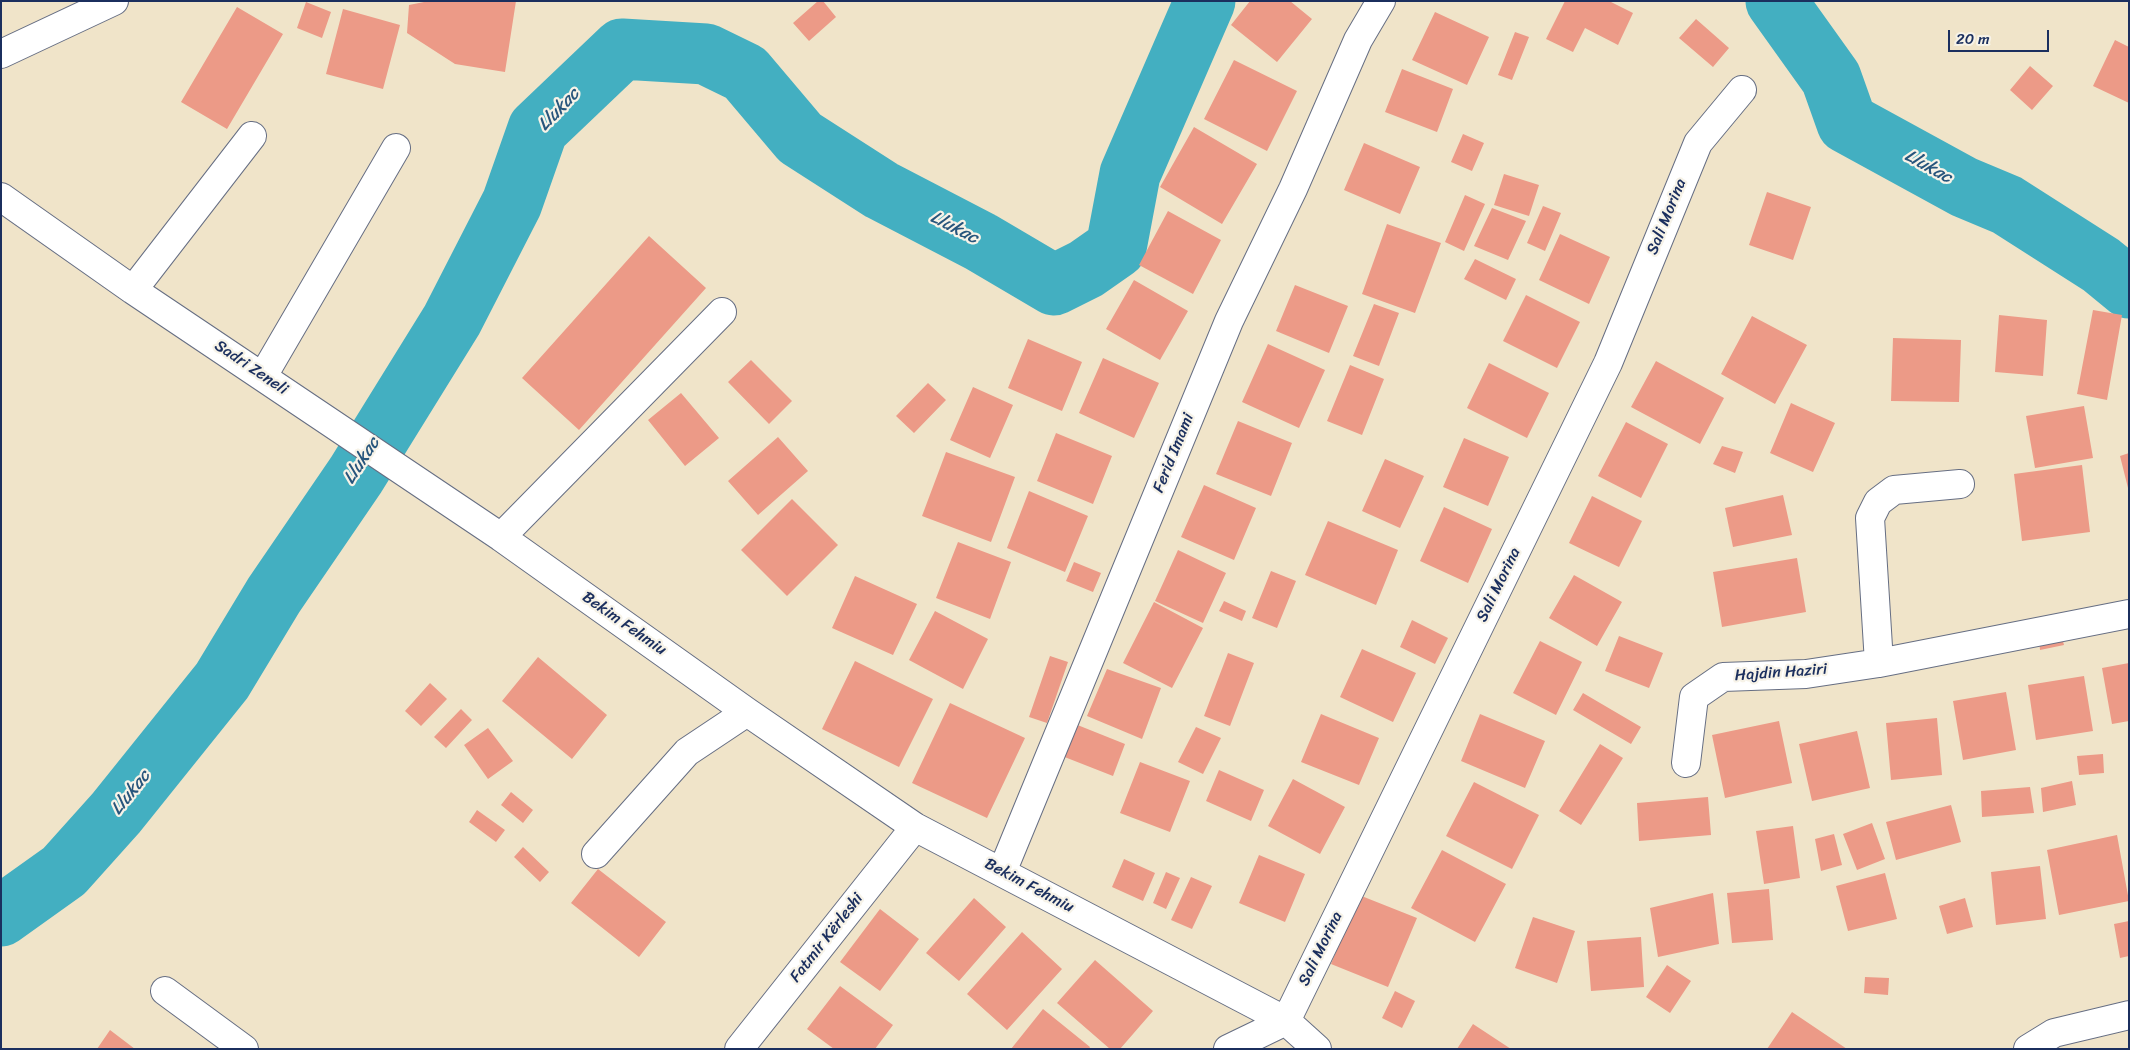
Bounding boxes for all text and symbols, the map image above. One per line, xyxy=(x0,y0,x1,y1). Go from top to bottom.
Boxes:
scale bar xyxy=(1950,20,2051,52)
text: 20 m xyxy=(1956,26,1990,52)
water label: Llukac xyxy=(534,84,584,136)
water label: Llukac xyxy=(1901,145,1955,189)
street label: Sali Morina xyxy=(1643,176,1691,258)
water label: Llukac xyxy=(927,207,981,249)
street label: Sadri Zeneli xyxy=(211,336,291,400)
street label: Ferid Imami xyxy=(1149,411,1199,495)
water label: Llukac xyxy=(339,434,385,488)
street label: Sali Morina xyxy=(1473,545,1525,625)
street label: Bekim Fehmiu xyxy=(578,588,670,660)
street label: Hajdin Haziri xyxy=(1734,660,1828,686)
water label: Llukac xyxy=(107,767,155,819)
street label: Bekim Fehmiu xyxy=(981,854,1077,918)
street label: Fatmir Kërleshi xyxy=(786,890,868,986)
street label: Sali Morina xyxy=(1295,909,1347,989)

